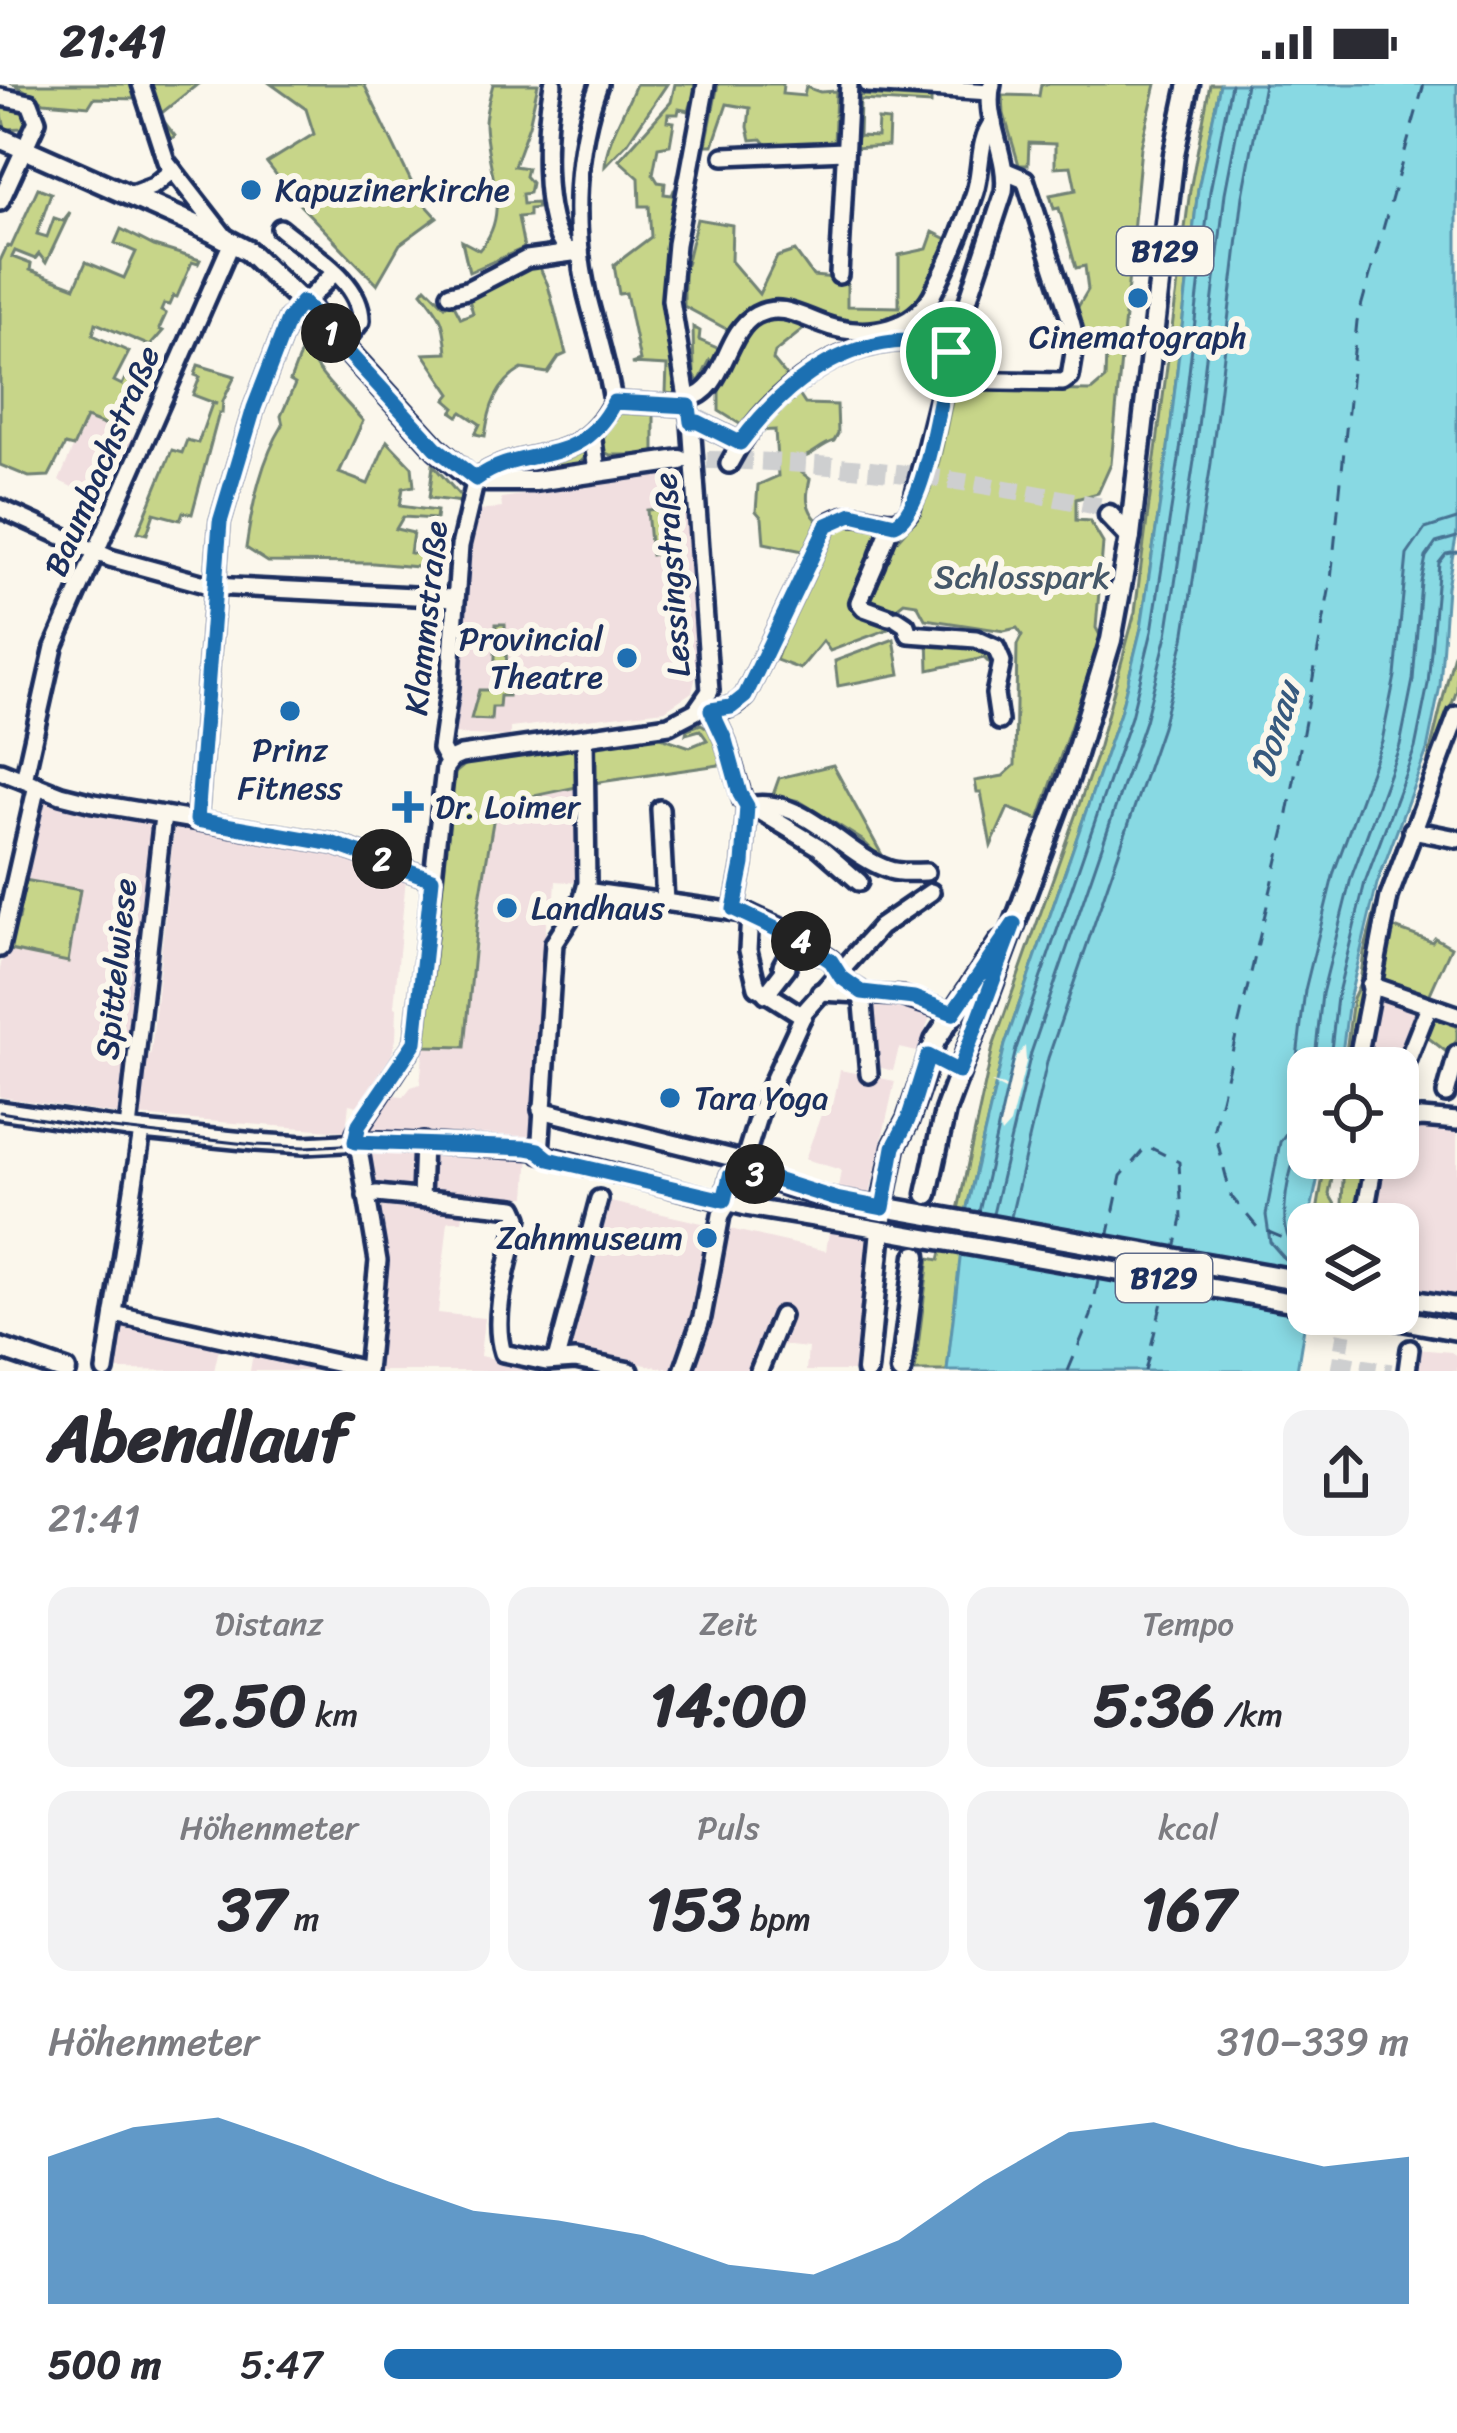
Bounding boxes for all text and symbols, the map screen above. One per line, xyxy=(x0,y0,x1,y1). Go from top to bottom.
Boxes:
text: 21:41 xyxy=(60,2,166,82)
place label: Kapuzinerkirche xyxy=(275,161,510,219)
marker: Kapuzinerkirche xyxy=(238,177,264,203)
road number: B129 xyxy=(1117,227,1213,275)
marker: Cinematograph xyxy=(1125,285,1151,311)
pin xyxy=(900,301,1002,403)
pin: 1 xyxy=(301,303,361,363)
text: 1 xyxy=(324,304,338,362)
place label: Cinematograph xyxy=(1029,308,1247,366)
icon: arrive xyxy=(918,319,984,385)
street label: Baumbachstraße xyxy=(27,336,177,586)
street label: Lessingstraße xyxy=(636,471,708,679)
street label: Klammstraße xyxy=(387,518,465,718)
park label: Schlosspark xyxy=(934,548,1111,606)
place label: Provincial Theatre xyxy=(459,610,604,706)
marker: Provincial Theatre xyxy=(614,645,640,671)
water label: Donau xyxy=(1230,670,1321,786)
marker: Prinz Fitness xyxy=(277,698,303,724)
place label: Prinz Fitness xyxy=(238,721,343,817)
place label: Dr. Loimer xyxy=(435,778,582,836)
marker: Dr. Loimer xyxy=(392,791,424,823)
pin: 2 xyxy=(352,829,412,889)
text: 2 xyxy=(372,830,392,888)
street label: Spittelwiese xyxy=(78,875,154,1062)
place label: Landhaus xyxy=(531,879,666,937)
marker: Landhaus xyxy=(494,895,520,921)
pin: 4 xyxy=(771,911,831,971)
text: 4 xyxy=(791,912,811,970)
map controls xyxy=(1287,1047,1419,1335)
button: locate xyxy=(1287,1047,1419,1179)
place label: Tara Yoga xyxy=(694,1069,829,1127)
marker: Tara Yoga xyxy=(657,1085,683,1111)
pin: 3 xyxy=(725,1144,785,1204)
text: 3 xyxy=(746,1145,764,1203)
button: layers xyxy=(1287,1203,1419,1335)
place label: Zahnmuseum xyxy=(496,1209,683,1267)
marker: Zahnmuseum xyxy=(694,1225,720,1251)
road number: B129 xyxy=(1116,1254,1212,1302)
text: Abendlauf xyxy=(48,1380,348,1497)
button: share xyxy=(1283,1410,1409,1536)
text: 21:41 xyxy=(48,1484,140,1553)
text: Distanz xyxy=(215,1595,323,1653)
text: Zeit xyxy=(699,1595,758,1653)
text: Tempo xyxy=(1142,1595,1234,1653)
text: 2.50 xyxy=(179,1653,307,1759)
text: 14:00 xyxy=(650,1653,807,1759)
text: 5:36 xyxy=(1093,1653,1215,1759)
text: km xyxy=(307,1686,358,1744)
text: /km xyxy=(1215,1686,1283,1744)
text: Höhenmeter xyxy=(180,1799,358,1857)
text: Puls xyxy=(697,1799,760,1857)
text: kcal xyxy=(1158,1799,1218,1857)
text: 37 xyxy=(218,1857,285,1963)
text: 153 xyxy=(646,1857,741,1963)
text: 167 xyxy=(1141,1857,1235,1963)
text: m xyxy=(285,1890,319,1948)
text: bpm xyxy=(741,1890,811,1948)
text: Höhenmeter xyxy=(48,2007,259,2076)
text: 310–339 m xyxy=(1217,2007,1409,2076)
text: 500 m xyxy=(48,2330,161,2399)
text: 5:47 xyxy=(240,2330,322,2399)

